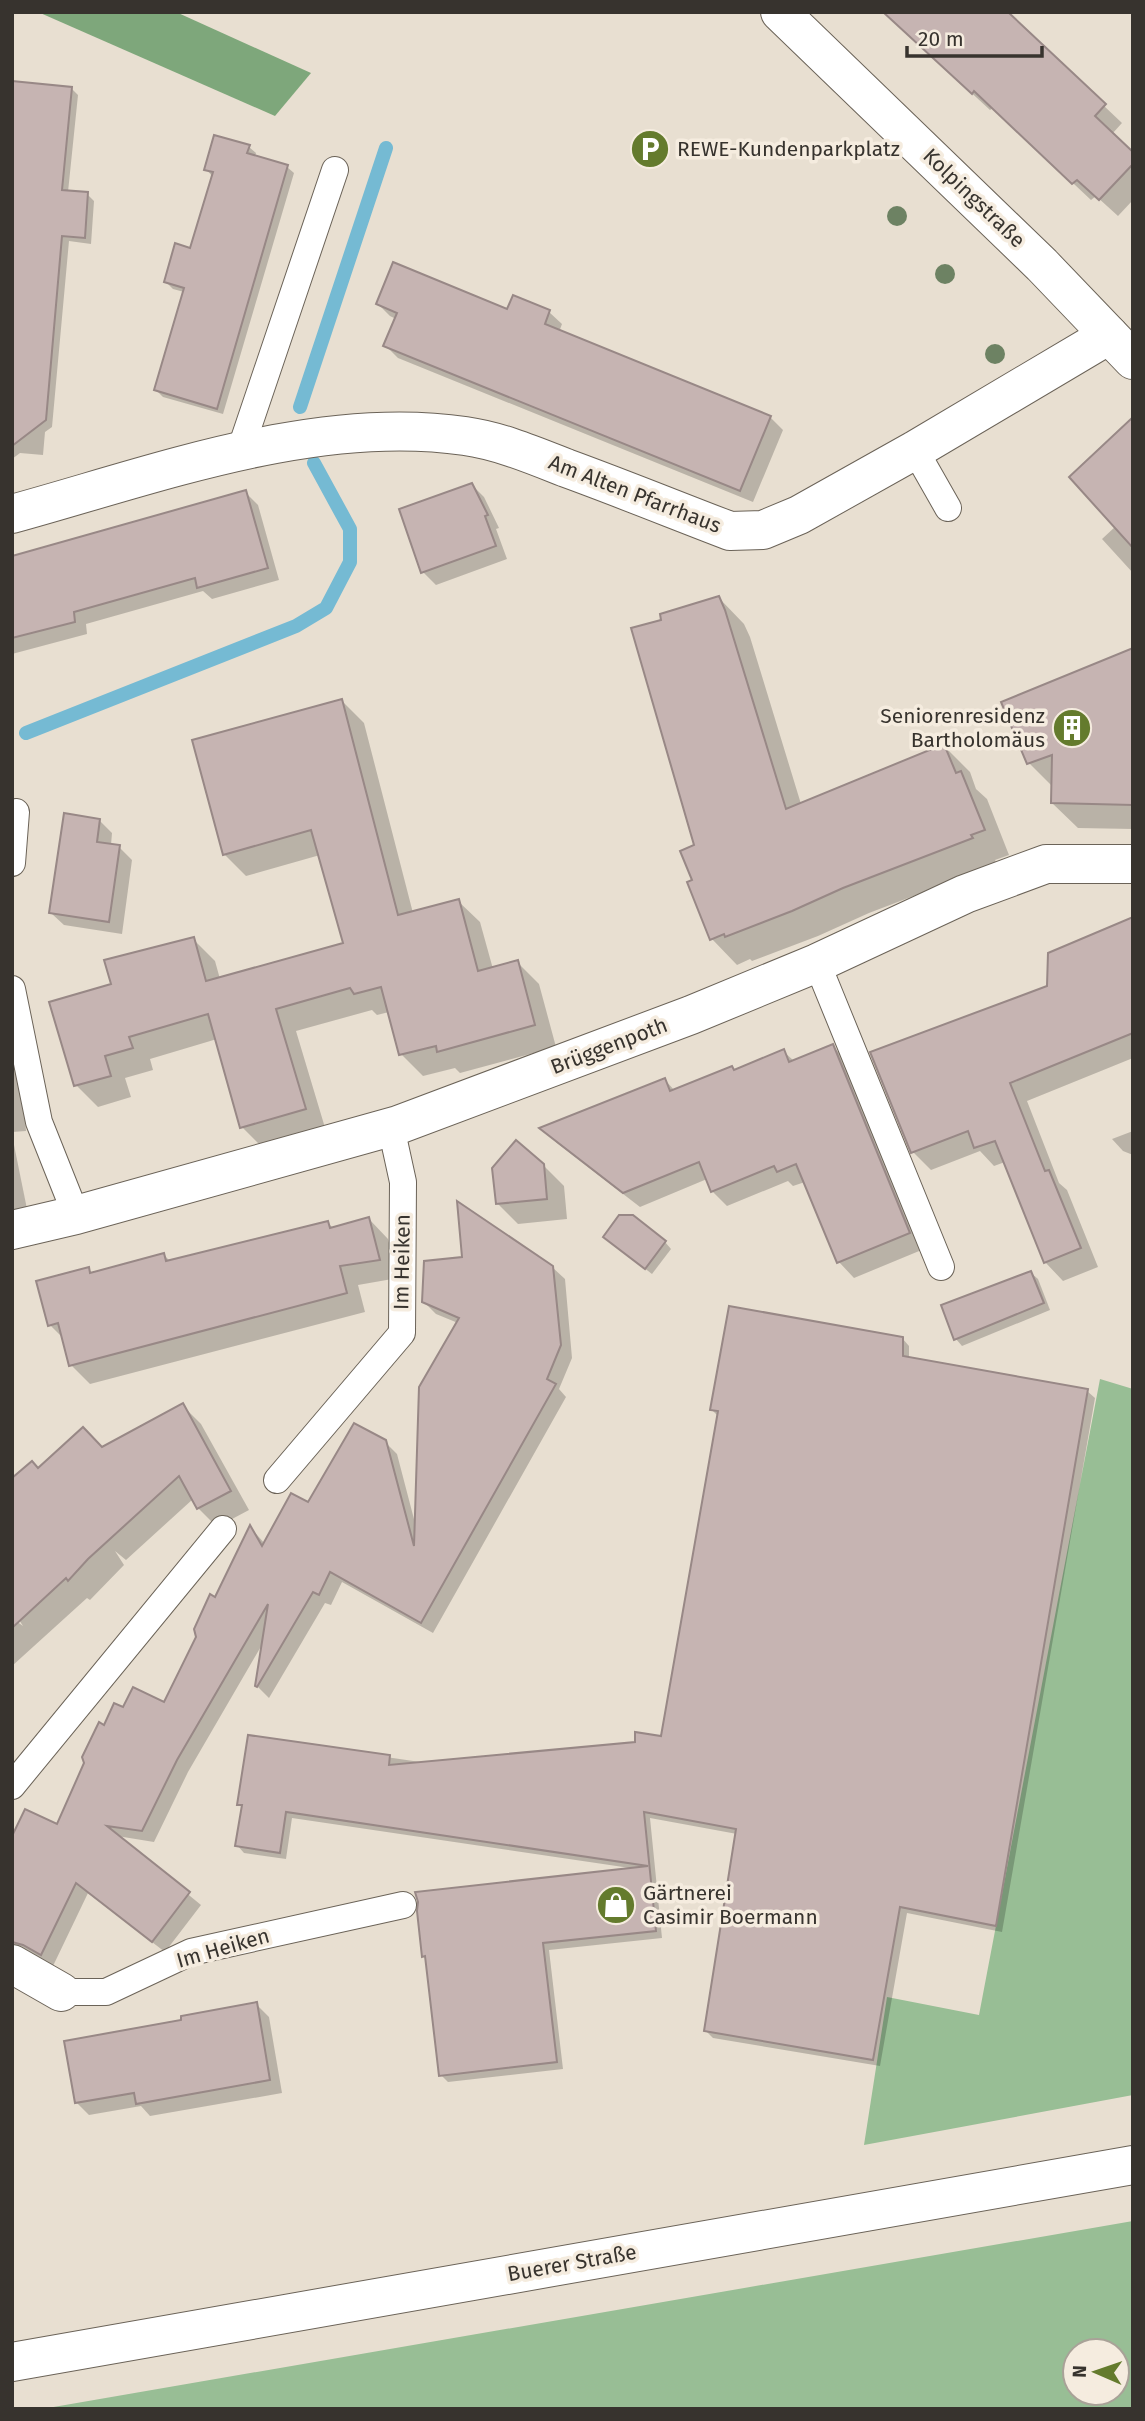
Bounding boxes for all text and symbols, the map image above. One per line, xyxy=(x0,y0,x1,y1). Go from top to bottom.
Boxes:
scale bar xyxy=(907,14,1042,58)
text: 20 m xyxy=(918,26,964,52)
parking icon: REWE-Kundenparkplatz xyxy=(629,128,671,170)
place label: REWE-Kundenparkplatz xyxy=(677,136,900,162)
street label: Kolpingstraße xyxy=(917,143,1031,253)
street label: Am Alten Pfarrhaus xyxy=(545,449,725,539)
place label: Seniorenresidenz Bartholomäus xyxy=(880,703,1045,753)
building icon: Seniorenresidenz Bartholomäus xyxy=(1051,707,1093,749)
street label: Brüggenpoth xyxy=(547,1012,671,1080)
street label: Im Heiken xyxy=(388,1214,416,1310)
place label: Gärtnerei Casimir Boermann xyxy=(643,1880,818,1930)
shop icon: Gärtnerei Casimir Boermann xyxy=(595,1884,637,1926)
street label: Im Heiken xyxy=(173,1922,273,1974)
street label: Buerer Straße xyxy=(505,2239,639,2287)
north arrow xyxy=(1061,2337,1131,2407)
text: N xyxy=(1068,2365,1091,2378)

